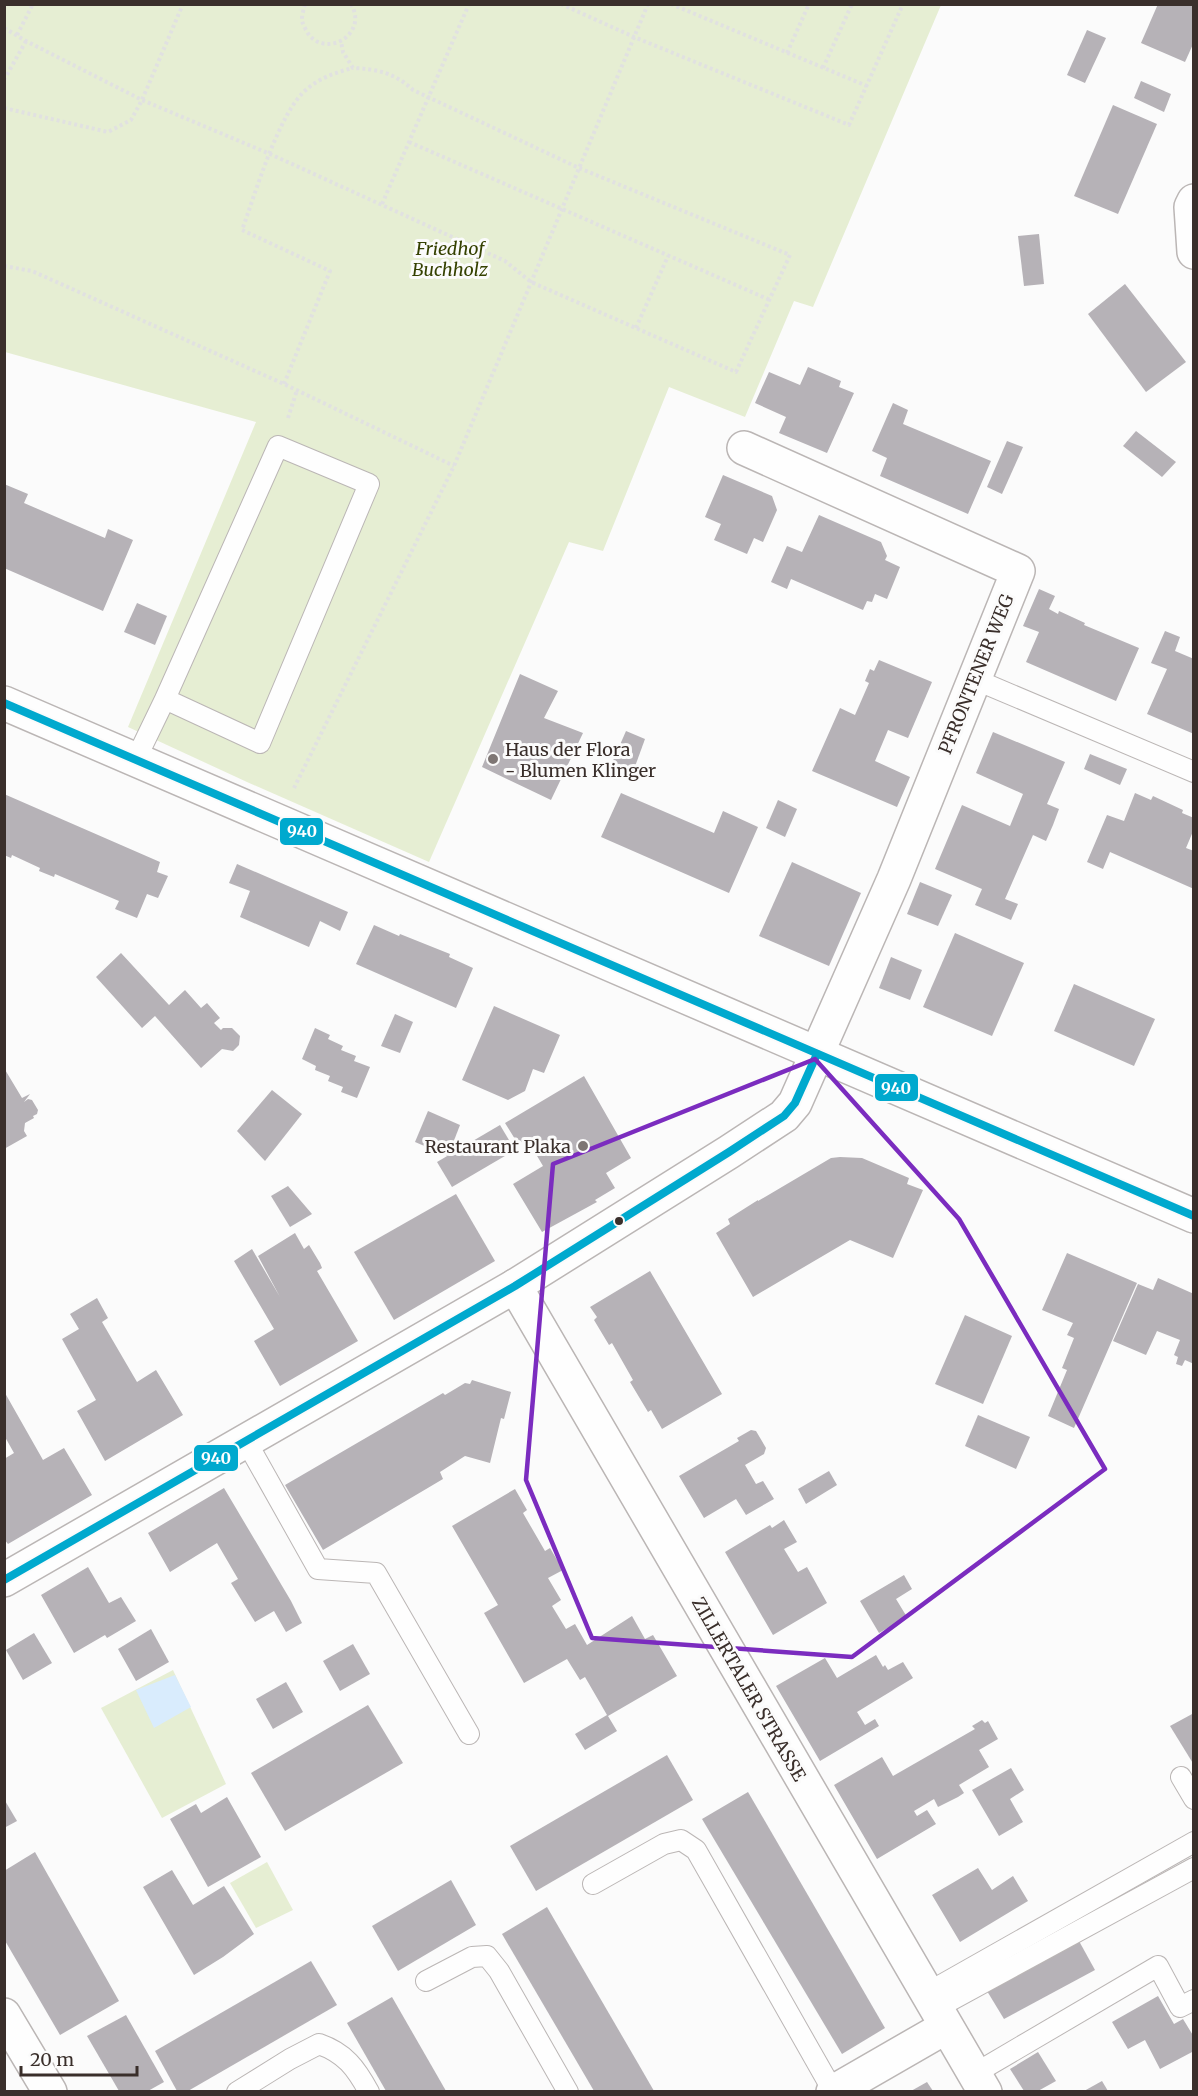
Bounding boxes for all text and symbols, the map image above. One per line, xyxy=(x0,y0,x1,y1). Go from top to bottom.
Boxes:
park label: Friedhof Buchholz xyxy=(412,237,489,281)
street label: PFRONTENER WEG xyxy=(933,591,1019,757)
place label: Haus der Flora - Blumen Klinger xyxy=(505,738,656,782)
marker: Haus der Flora - Blumen Klinger xyxy=(486,752,500,766)
line badge: 940 xyxy=(279,817,324,846)
text: 940 xyxy=(287,821,317,841)
line badge: 940 xyxy=(874,1073,919,1102)
text: 940 xyxy=(881,1078,911,1098)
place label: Restaurant Plaka xyxy=(424,1135,571,1158)
marker: Restaurant Plaka xyxy=(576,1139,590,1153)
unlabelled marker xyxy=(613,1215,625,1227)
line badge: 940 xyxy=(193,1444,239,1472)
text: 940 xyxy=(201,1448,231,1468)
street label: ZILLERTALER STRASSE xyxy=(687,1593,811,1786)
scale bar xyxy=(21,2039,136,2077)
text: 20 m xyxy=(30,2048,74,2071)

